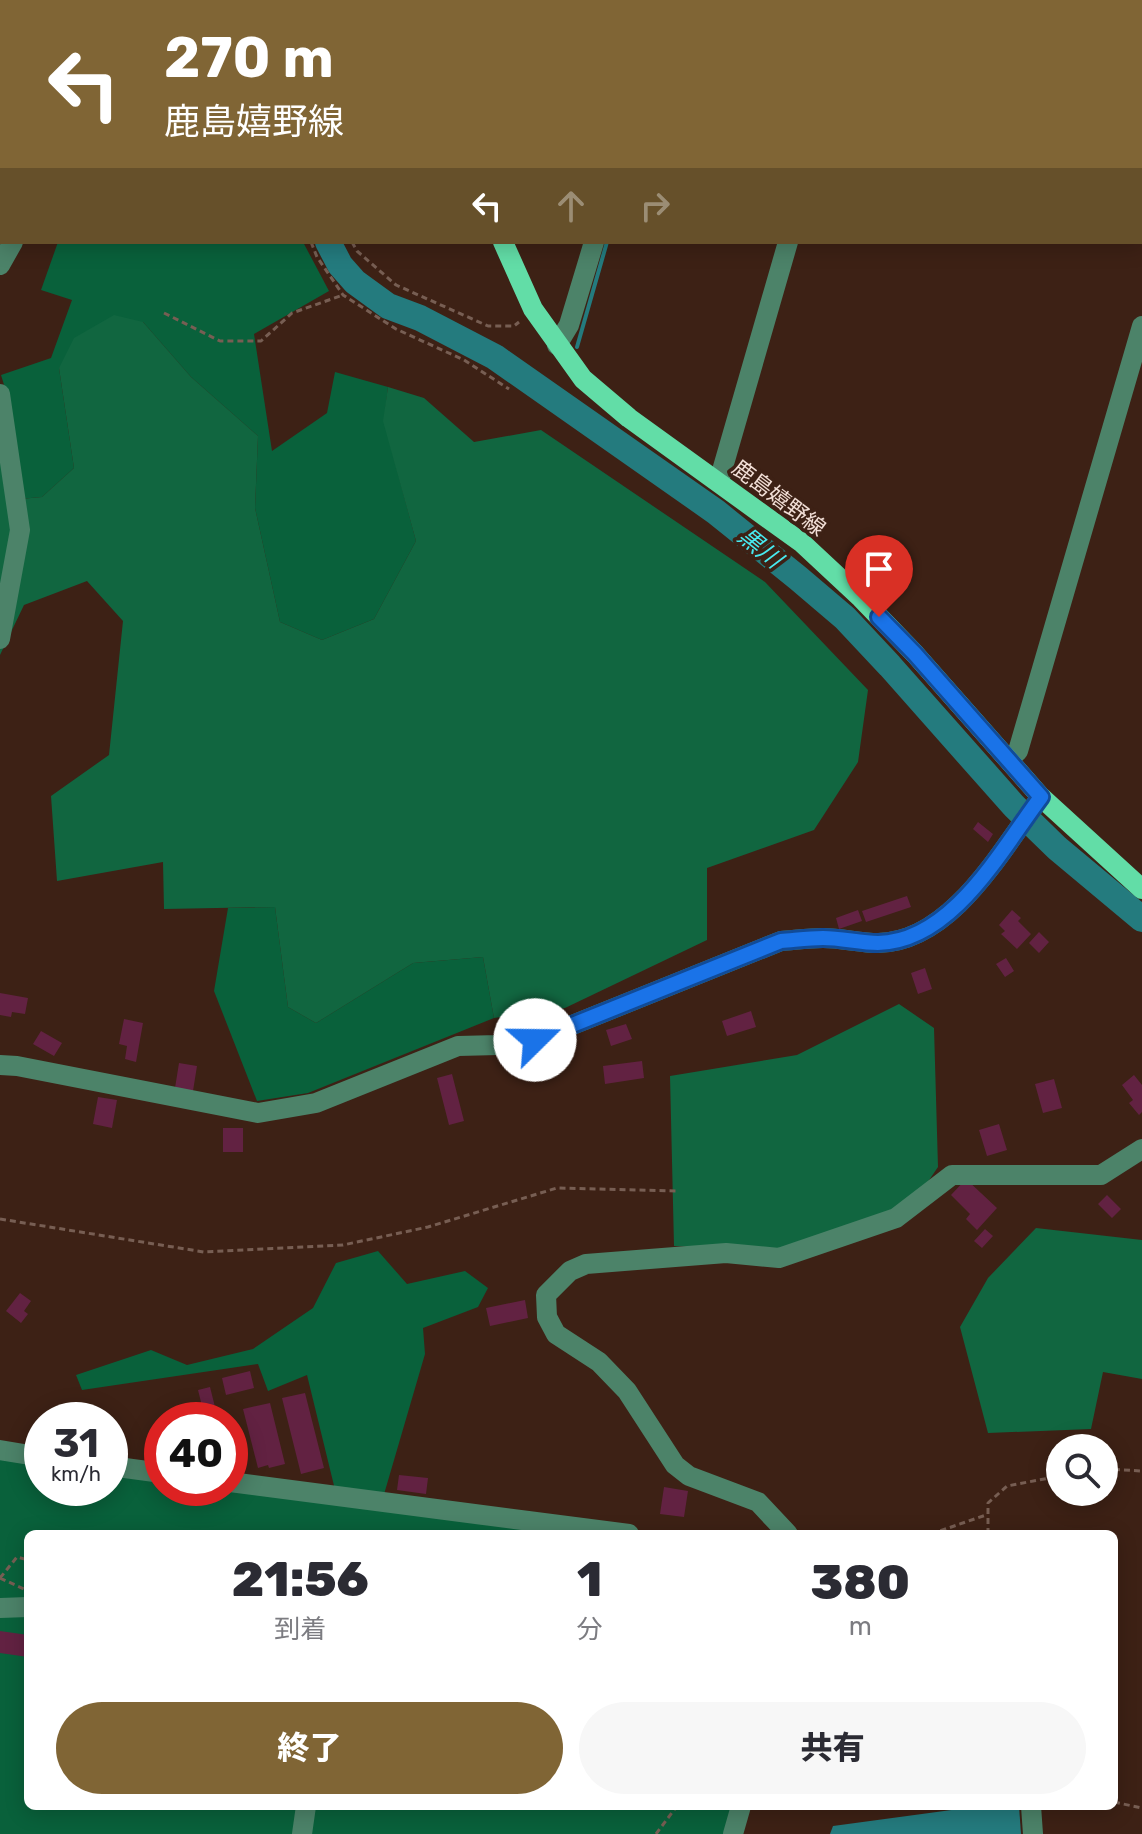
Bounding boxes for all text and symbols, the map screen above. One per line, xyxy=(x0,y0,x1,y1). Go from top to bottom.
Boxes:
text: 270 m xyxy=(164,25,334,91)
icon: left xyxy=(32,32,136,136)
text: 鹿島嬉野線 xyxy=(164,100,344,143)
icon: left xyxy=(465,184,509,228)
icon: ahead xyxy=(549,184,593,228)
icon: right xyxy=(633,184,677,228)
street label: 鹿島嬉野線 xyxy=(727,454,831,542)
water label: 黒川 xyxy=(733,522,790,576)
pin xyxy=(845,535,913,617)
icon: arrive xyxy=(857,547,901,591)
position arrow xyxy=(493,998,577,1082)
speed limit sign: 40 xyxy=(144,1402,248,1506)
text: 31 xyxy=(53,1420,99,1467)
map controls xyxy=(1046,1434,1118,1506)
button: search xyxy=(1046,1434,1118,1506)
text: km/h xyxy=(51,1462,101,1486)
text: 21:56 xyxy=(232,1551,369,1608)
text: 1 xyxy=(577,1551,602,1608)
text: 380 xyxy=(810,1554,910,1611)
text: m xyxy=(849,1611,872,1642)
text: 到着 xyxy=(274,1614,326,1645)
text: 分 xyxy=(577,1614,603,1645)
button: 終了 xyxy=(56,1702,563,1794)
button: 共有 xyxy=(579,1702,1086,1794)

